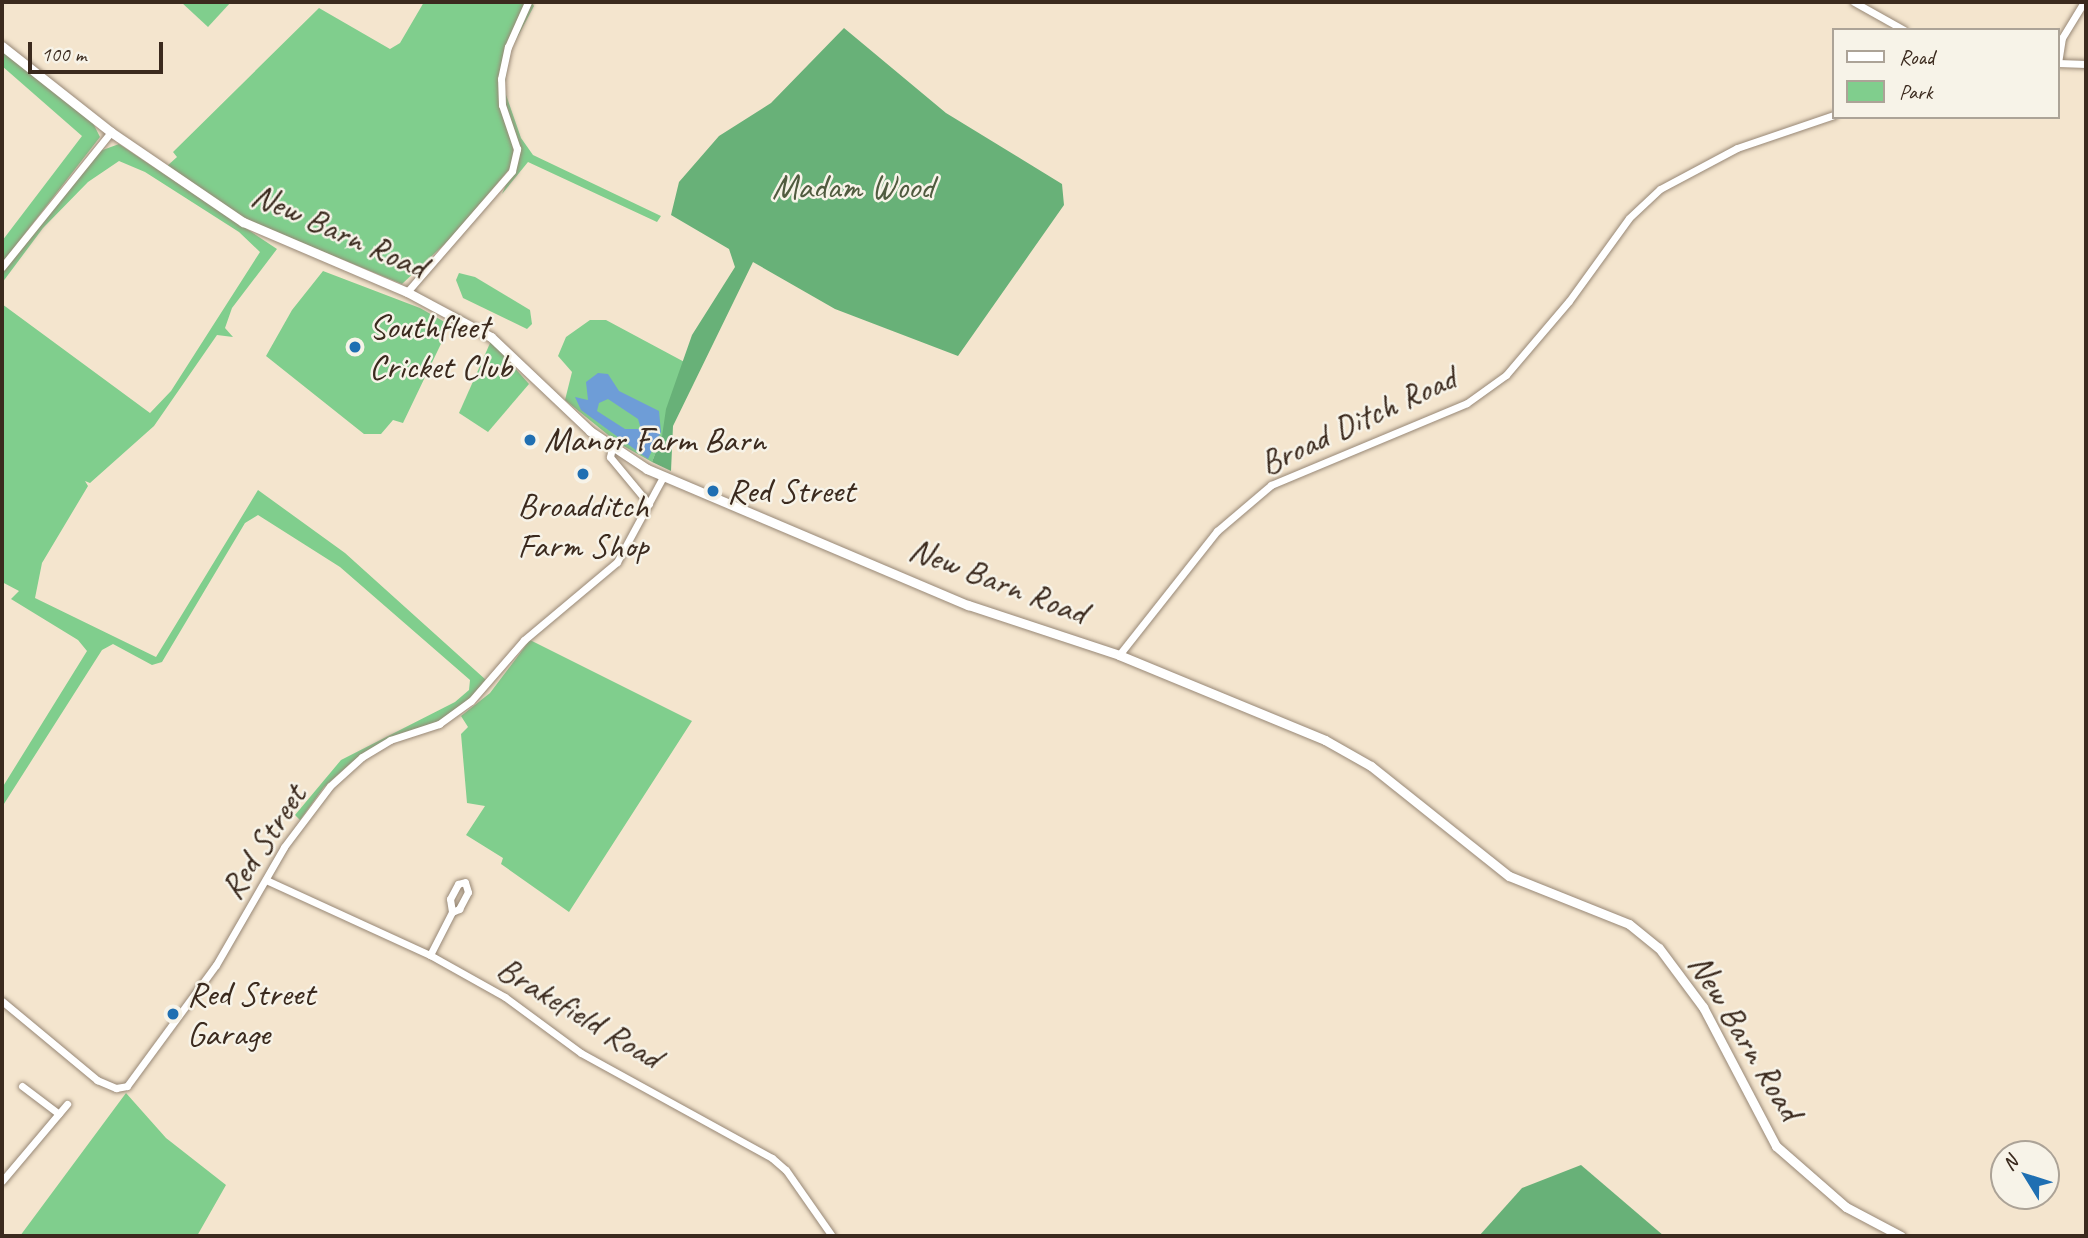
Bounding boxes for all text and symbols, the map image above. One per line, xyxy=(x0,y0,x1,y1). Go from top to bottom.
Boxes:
scale bar xyxy=(32,28,166,72)
legend xyxy=(1832,28,2060,119)
text: 100 m xyxy=(41,41,86,67)
text: Road xyxy=(1899,44,1934,70)
text: Park xyxy=(1899,79,1932,105)
park label: Madam Wood xyxy=(772,166,934,208)
street label: New Barn Road xyxy=(245,174,433,288)
place label: Southfleet Cricket Club xyxy=(369,306,512,388)
marker: Southfleet Cricket Club xyxy=(347,339,363,355)
street label: Broad Ditch Road xyxy=(1252,357,1464,485)
place label: Manor Farm Barn xyxy=(544,419,768,461)
marker: Manor Farm Barn xyxy=(522,432,538,448)
marker: Broadditch Farm Shop xyxy=(575,466,591,482)
place label: Red Street xyxy=(727,470,855,512)
marker: Red Street xyxy=(705,483,721,499)
place label: Broadditch Farm Shop xyxy=(517,485,649,567)
street label: New Barn Road xyxy=(903,528,1093,634)
street label: Red Street xyxy=(210,777,316,907)
street label: New Barn Road xyxy=(1679,946,1811,1128)
street label: Brakefield Road xyxy=(489,948,669,1078)
place label: Red Street Garage xyxy=(187,973,315,1055)
marker: Red Street Garage xyxy=(165,1006,181,1022)
north arrow xyxy=(1990,1140,2060,1210)
text: N xyxy=(1997,1151,2023,1175)

